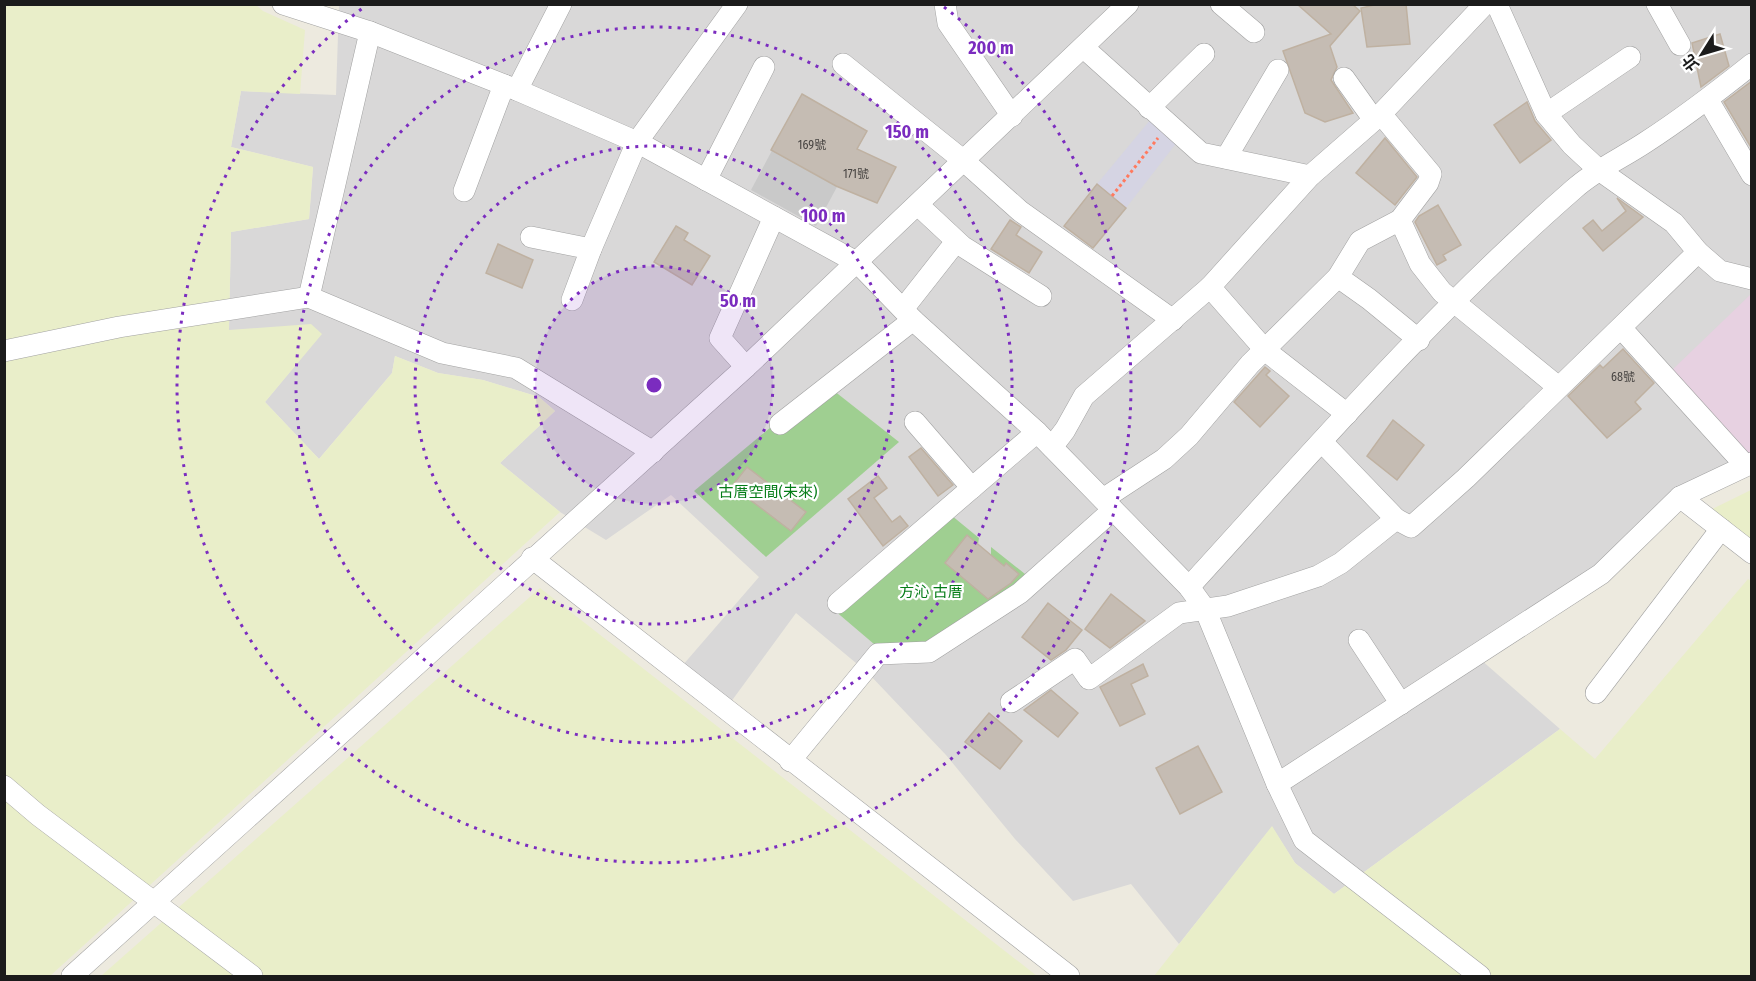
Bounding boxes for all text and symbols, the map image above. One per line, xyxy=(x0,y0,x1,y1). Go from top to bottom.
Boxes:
north arrow xyxy=(1672,24,1732,84)
text: 200 m xyxy=(967,37,1014,59)
text: 北 xyxy=(1678,51,1703,75)
text: 150 m xyxy=(885,121,929,143)
house number: 169號 xyxy=(798,138,826,152)
house number: 171號 xyxy=(843,167,869,181)
text: 100 m xyxy=(801,205,845,227)
text: 50 m xyxy=(720,290,756,312)
house number: 68號 xyxy=(1611,370,1635,384)
centre of rings xyxy=(644,375,664,395)
park label: 古厝空間(未來) xyxy=(719,483,817,501)
park label: 方沁 古厝 xyxy=(899,583,963,601)

